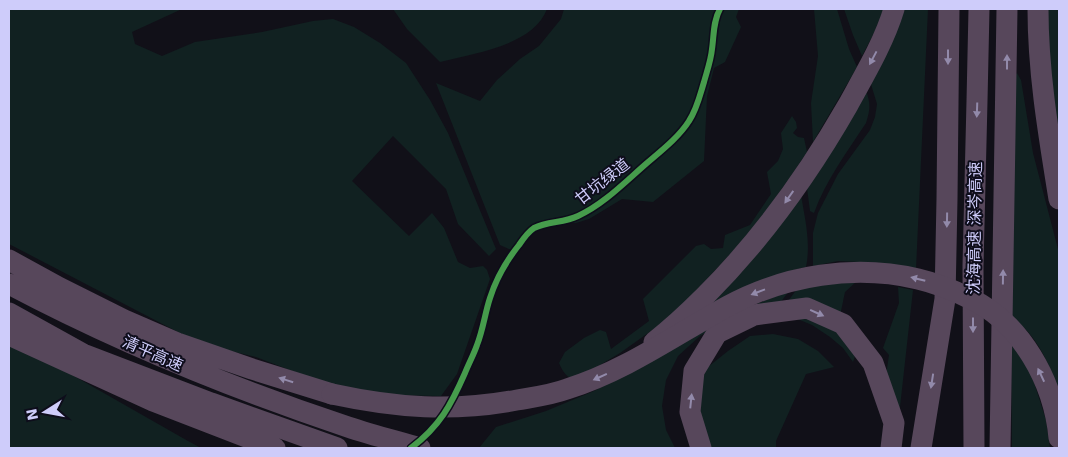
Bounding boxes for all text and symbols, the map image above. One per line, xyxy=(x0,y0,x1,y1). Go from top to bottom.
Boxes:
one-way arrow xyxy=(944,50,952,66)
one-way arrow xyxy=(869,51,877,65)
one-way arrow xyxy=(1003,54,1011,70)
one-way arrow xyxy=(973,102,981,118)
street label: 甘坑绿道 xyxy=(571,154,633,209)
street label: 沈海高速 深岑高速 xyxy=(964,161,985,295)
one-way arrow xyxy=(784,190,794,204)
one-way arrow xyxy=(942,212,950,228)
one-way arrow xyxy=(999,269,1007,285)
one-way arrow xyxy=(910,275,925,283)
one-way arrow xyxy=(751,289,766,297)
one-way arrow xyxy=(810,309,824,317)
one-way arrow xyxy=(969,317,977,333)
street label: 清平高速 xyxy=(120,332,186,375)
one-way arrow xyxy=(1037,368,1045,382)
one-way arrow xyxy=(593,373,607,381)
one-way arrow xyxy=(927,374,935,390)
one-way arrow xyxy=(278,376,293,383)
north arrow xyxy=(20,387,70,437)
one-way arrow xyxy=(687,393,695,409)
text: N xyxy=(23,407,41,422)

